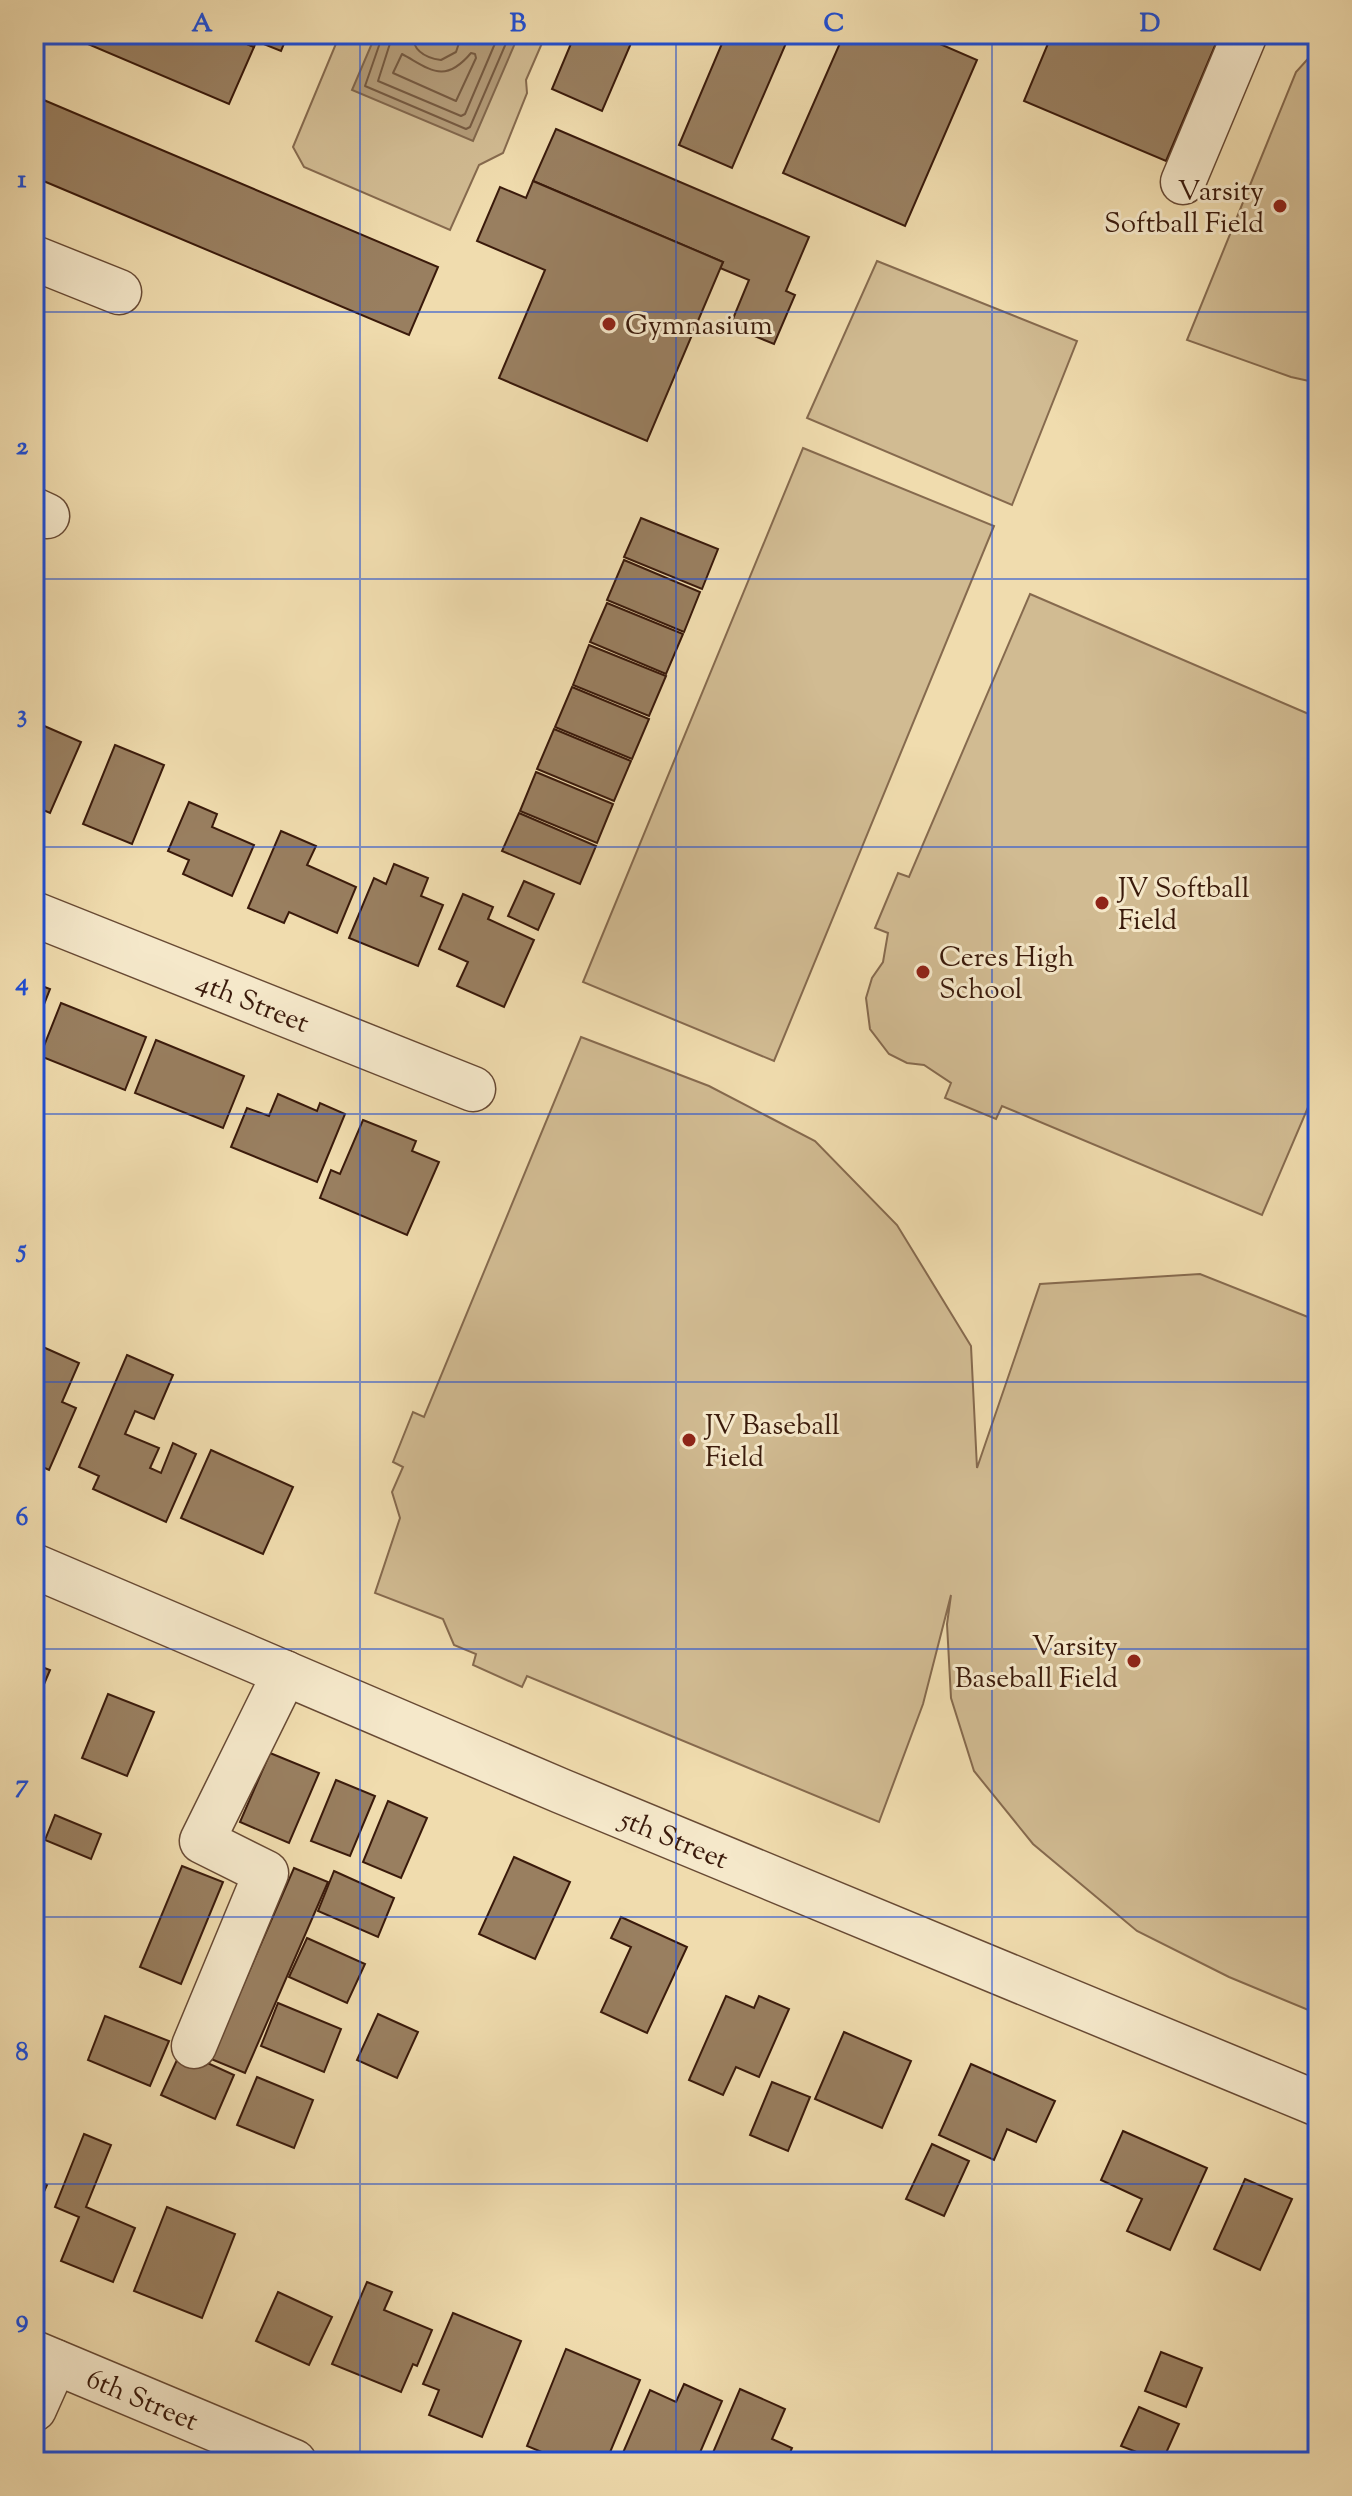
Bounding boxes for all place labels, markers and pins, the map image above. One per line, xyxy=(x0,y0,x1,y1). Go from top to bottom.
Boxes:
place label: Varsity Softball Field xyxy=(1104,173,1264,245)
marker: Varsity Softball Field xyxy=(1271,197,1289,215)
place label: Gymnasium xyxy=(625,307,773,347)
marker: Gymnasium xyxy=(600,315,618,333)
place label: JV Softball Field xyxy=(1116,870,1250,942)
marker: JV Softball Field xyxy=(1093,894,1111,912)
place label: Ceres High School xyxy=(939,939,1074,1011)
marker: Ceres High School xyxy=(914,963,932,981)
place label: JV Baseball Field xyxy=(703,1407,840,1479)
marker: JV Baseball Field xyxy=(680,1431,698,1449)
place label: Varsity Baseball Field xyxy=(955,1628,1118,1700)
marker: Varsity Baseball Field xyxy=(1125,1652,1143,1670)

